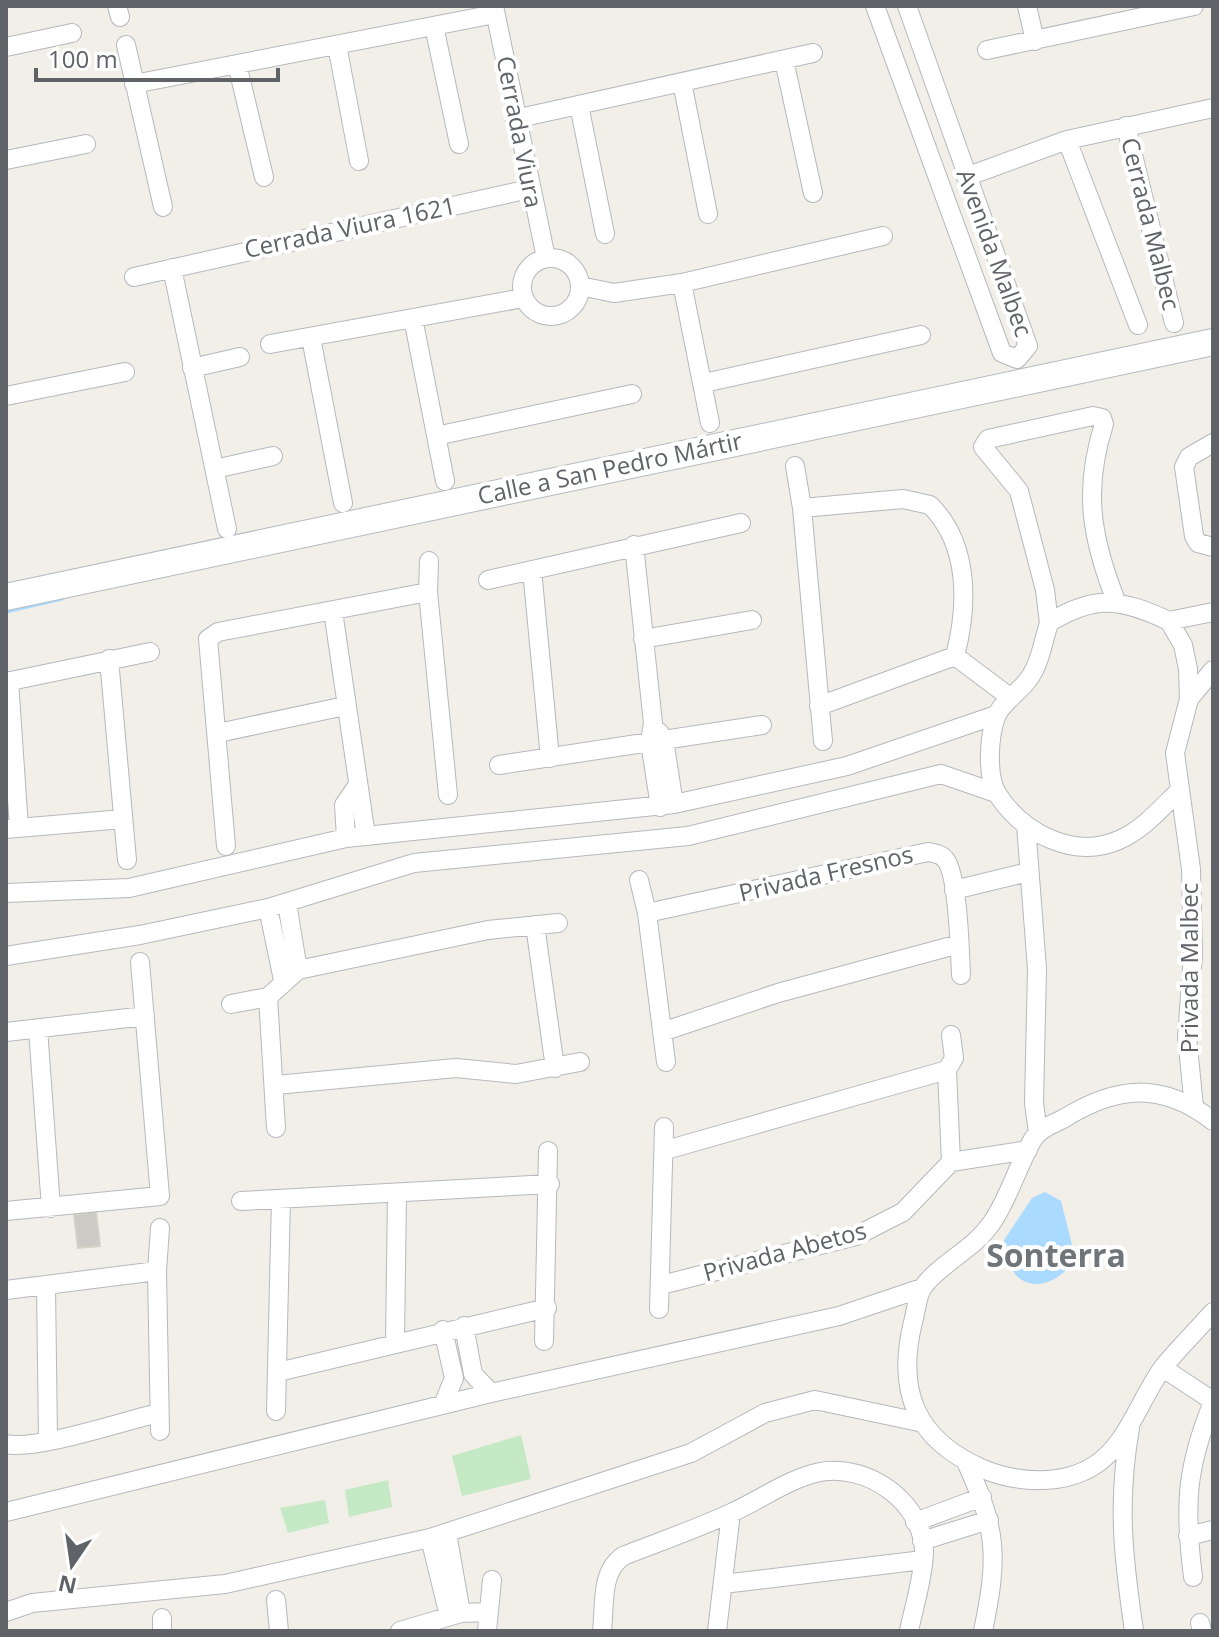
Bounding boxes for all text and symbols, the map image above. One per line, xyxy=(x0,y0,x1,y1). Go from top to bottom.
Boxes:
scale bar xyxy=(36,32,278,82)
text: 100 m xyxy=(48,42,118,75)
street label: Cerrada Viura xyxy=(490,53,551,210)
street label: Cerrada Malbec xyxy=(1114,134,1189,313)
street label: Avenida Malbec xyxy=(950,164,1041,341)
street label: Cerrada Viura 1621 xyxy=(241,188,458,265)
street label: Calle a San Pedro Mártir xyxy=(474,423,745,512)
street label: Privada Fresnos xyxy=(735,836,916,909)
street label: Privada Malbec xyxy=(1172,883,1205,1053)
street label: Privada Abetos xyxy=(699,1213,870,1288)
district label: Sonterra xyxy=(986,1233,1126,1276)
north arrow xyxy=(32,1525,112,1605)
text: N xyxy=(55,1569,79,1602)

